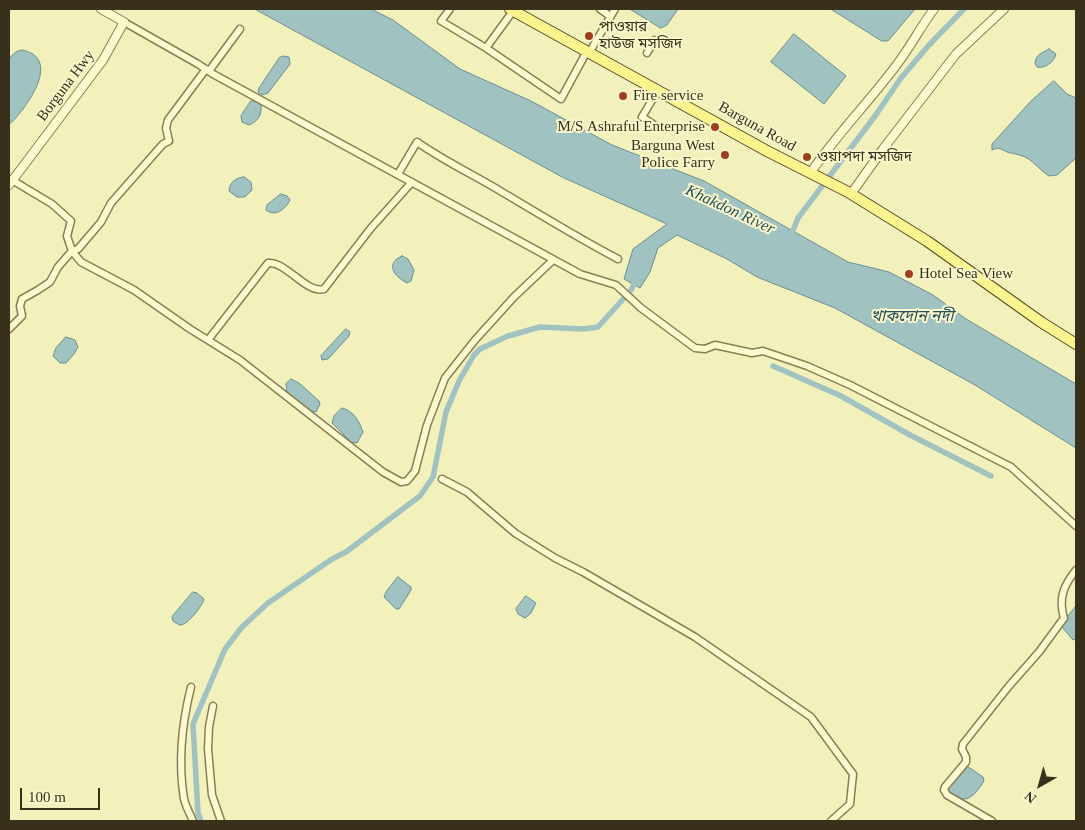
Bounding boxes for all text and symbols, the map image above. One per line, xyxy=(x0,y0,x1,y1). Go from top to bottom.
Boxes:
place label: পাওয়ার হাউজ মসজিদ xyxy=(599,18,682,53)
marker: পাওয়ার হাউজ মসজিদ xyxy=(583,30,595,42)
street label: Borguna Hwy xyxy=(33,47,99,125)
place label: Fire service xyxy=(633,87,703,105)
marker: Fire service xyxy=(617,90,629,102)
street label: Barguna Road xyxy=(715,98,799,156)
place label: M/S Ashraful Enterprise xyxy=(558,118,705,136)
marker: M/S Ashraful Enterprise xyxy=(709,121,721,133)
place label: Barguna West Police Farry xyxy=(631,137,715,172)
place label: ওয়াপদা মসজিদ xyxy=(817,148,912,166)
marker: Barguna West Police Farry xyxy=(719,149,731,161)
marker: ওয়াপদা মসজিদ xyxy=(801,151,813,163)
water label: Khakdon River xyxy=(682,181,778,239)
place label: Hotel Sea View xyxy=(919,265,1013,283)
marker: Hotel Sea View xyxy=(903,268,915,280)
water label: খাকদোন নদী xyxy=(871,307,953,327)
north arrow xyxy=(1015,760,1065,810)
scale bar xyxy=(22,778,102,810)
text: N xyxy=(1022,788,1039,806)
text: 100 m xyxy=(28,789,66,805)

